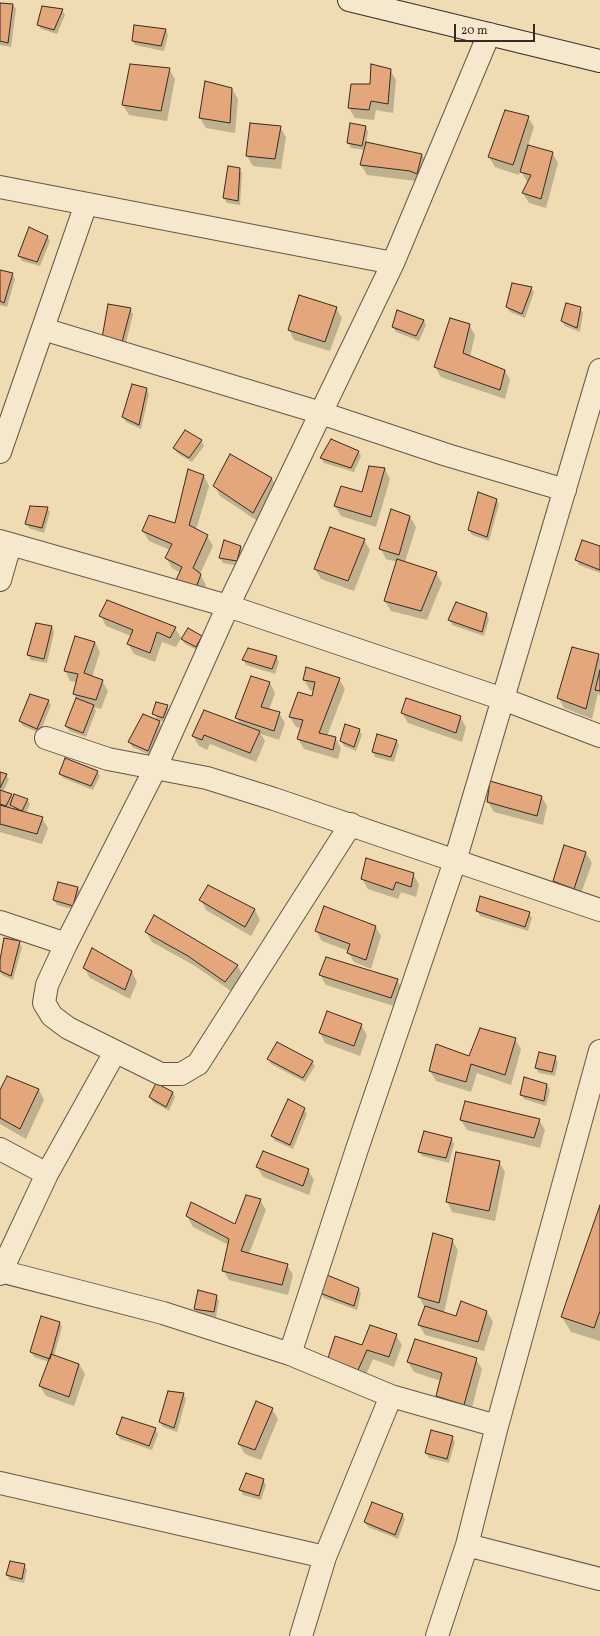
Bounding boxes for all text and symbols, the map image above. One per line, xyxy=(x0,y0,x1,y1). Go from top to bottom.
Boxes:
scale bar xyxy=(456,16,537,42)
text: 20 m xyxy=(461,23,488,39)

